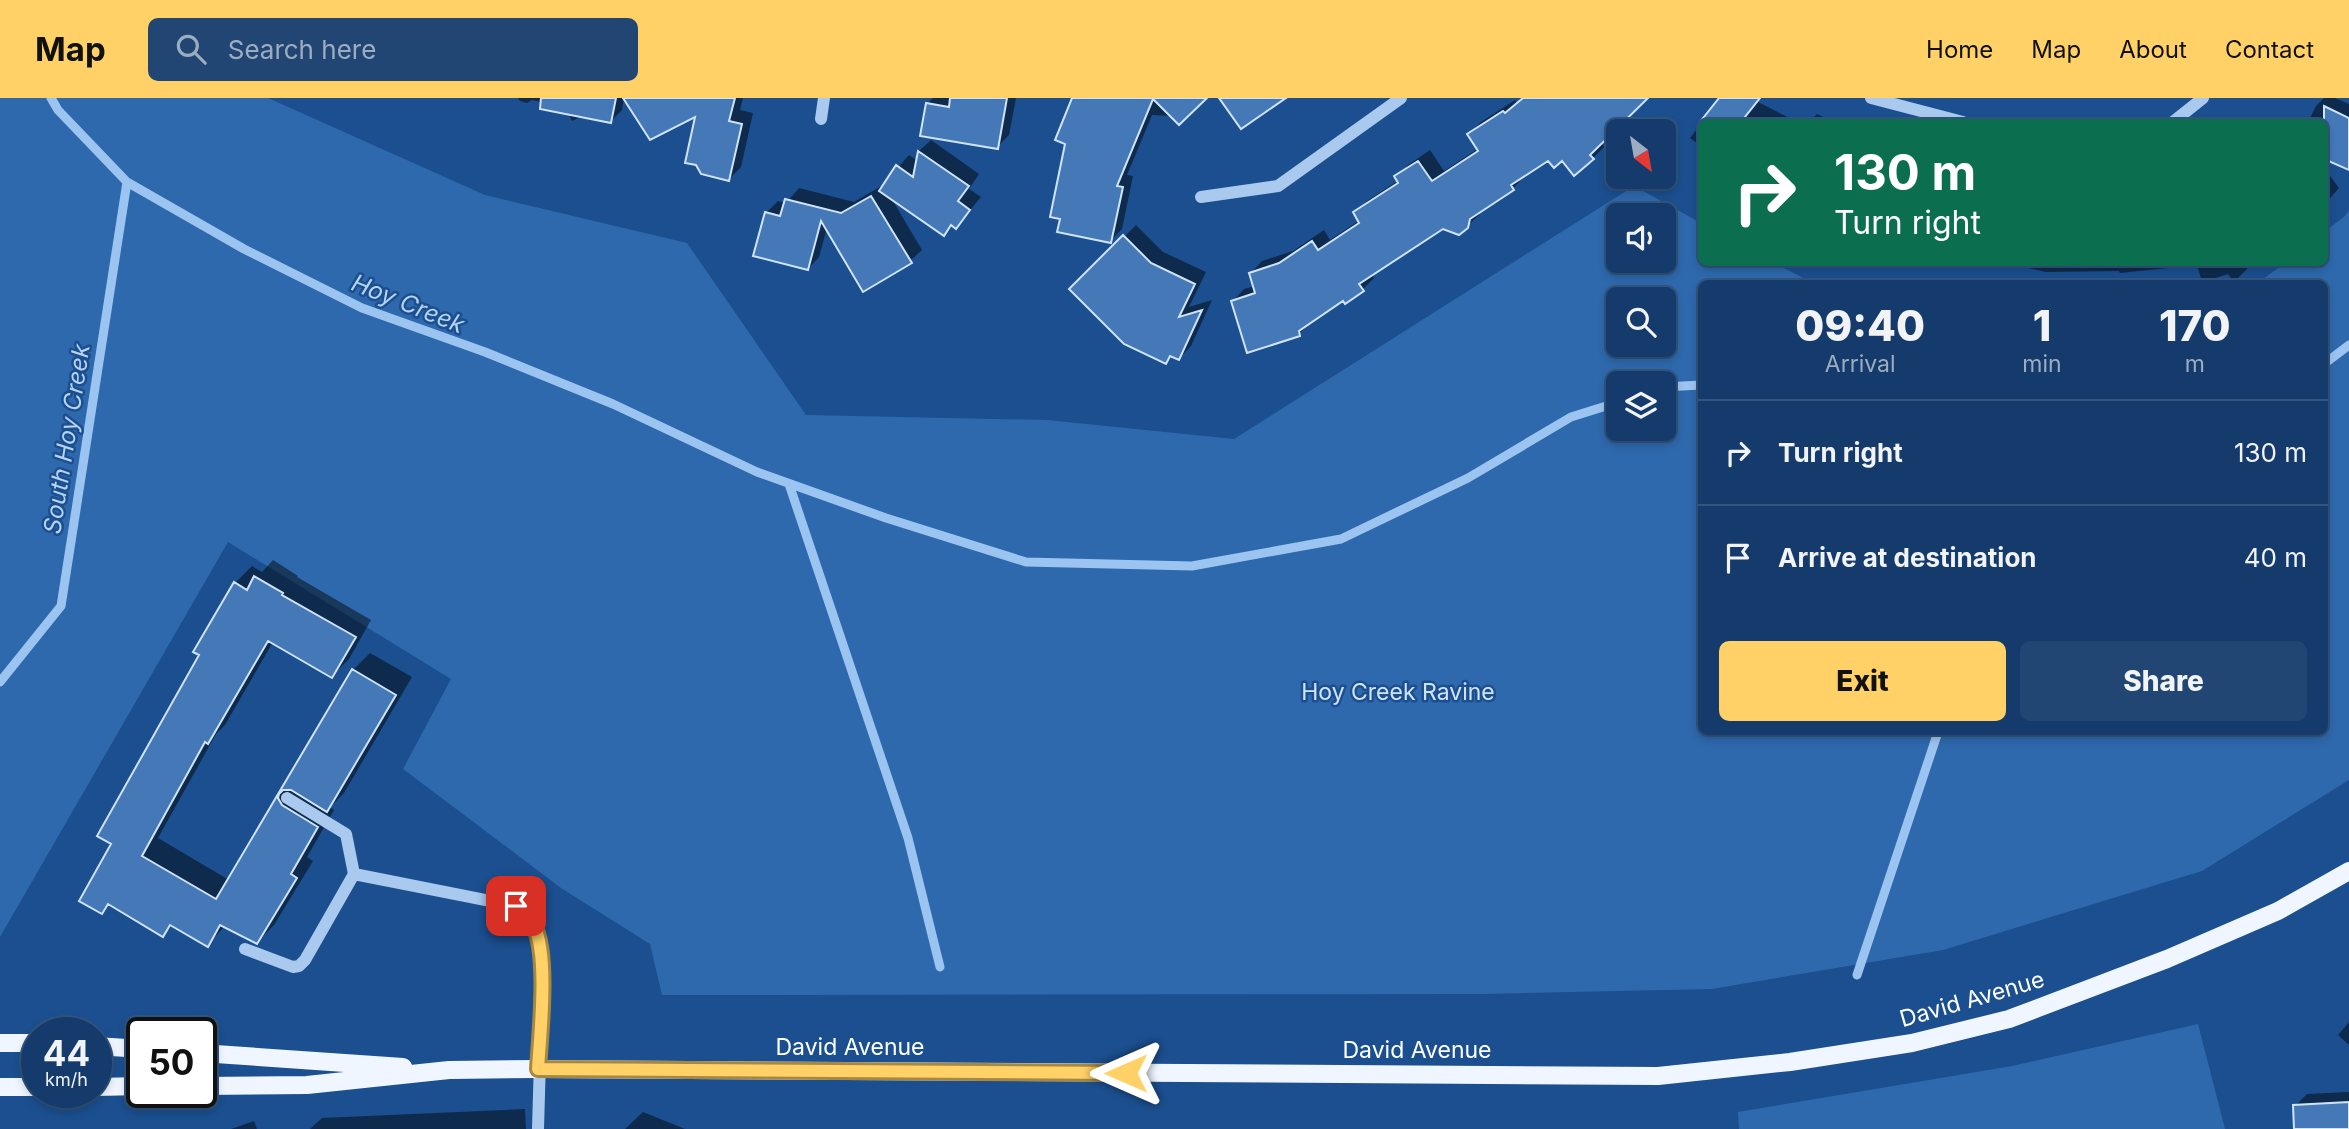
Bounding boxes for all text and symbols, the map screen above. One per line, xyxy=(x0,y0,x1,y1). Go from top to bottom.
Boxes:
search box xyxy=(148,18,638,81)
text: Map xyxy=(35,29,106,69)
icon: search xyxy=(172,30,210,68)
text: Search here xyxy=(228,34,376,65)
text: Home xyxy=(1926,35,1993,64)
text: Map xyxy=(2031,35,2081,64)
text: About xyxy=(2119,35,2187,64)
text: Contact xyxy=(2225,35,2314,64)
north arrow xyxy=(1606,119,1676,189)
map controls xyxy=(1606,119,1676,441)
text: 130 m xyxy=(1834,143,1976,202)
icon: right xyxy=(1719,147,1810,238)
button: sound xyxy=(1606,203,1676,273)
text: Turn right xyxy=(1834,203,1981,242)
water label: Hoy Creek xyxy=(348,268,470,340)
button: search xyxy=(1606,287,1676,357)
text: 09:40 xyxy=(1795,300,1925,351)
text: 1 xyxy=(2033,300,2051,351)
text: 170 xyxy=(2159,300,2231,351)
water label: South Hoy Creek xyxy=(37,341,96,536)
text: Arrival xyxy=(1825,350,1896,378)
text: min xyxy=(2022,350,2062,378)
text: m xyxy=(2185,350,2205,378)
button: layers xyxy=(1606,371,1676,441)
icon: right xyxy=(1719,434,1757,472)
text: Turn right xyxy=(1778,437,1903,468)
text: 130 m xyxy=(2234,437,2307,468)
icon: arrive xyxy=(1719,539,1757,577)
text: Arrive at destination xyxy=(1778,542,2037,573)
text: 40 m xyxy=(2244,542,2307,573)
button: Exit xyxy=(1719,641,2006,721)
button: Share xyxy=(2020,641,2307,721)
park label: Hoy Creek Ravine xyxy=(1301,678,1495,706)
pin xyxy=(486,876,546,936)
icon: arrive xyxy=(497,887,535,925)
street label: David Avenue xyxy=(1897,965,2047,1033)
speed limit sign: 50 xyxy=(126,1017,217,1108)
text: 44 xyxy=(43,1032,90,1074)
street label: David Avenue xyxy=(775,1033,925,1061)
position arrow xyxy=(1089,1036,1163,1110)
street label: David Avenue xyxy=(1342,1036,1492,1064)
text: km/h xyxy=(45,1069,88,1090)

